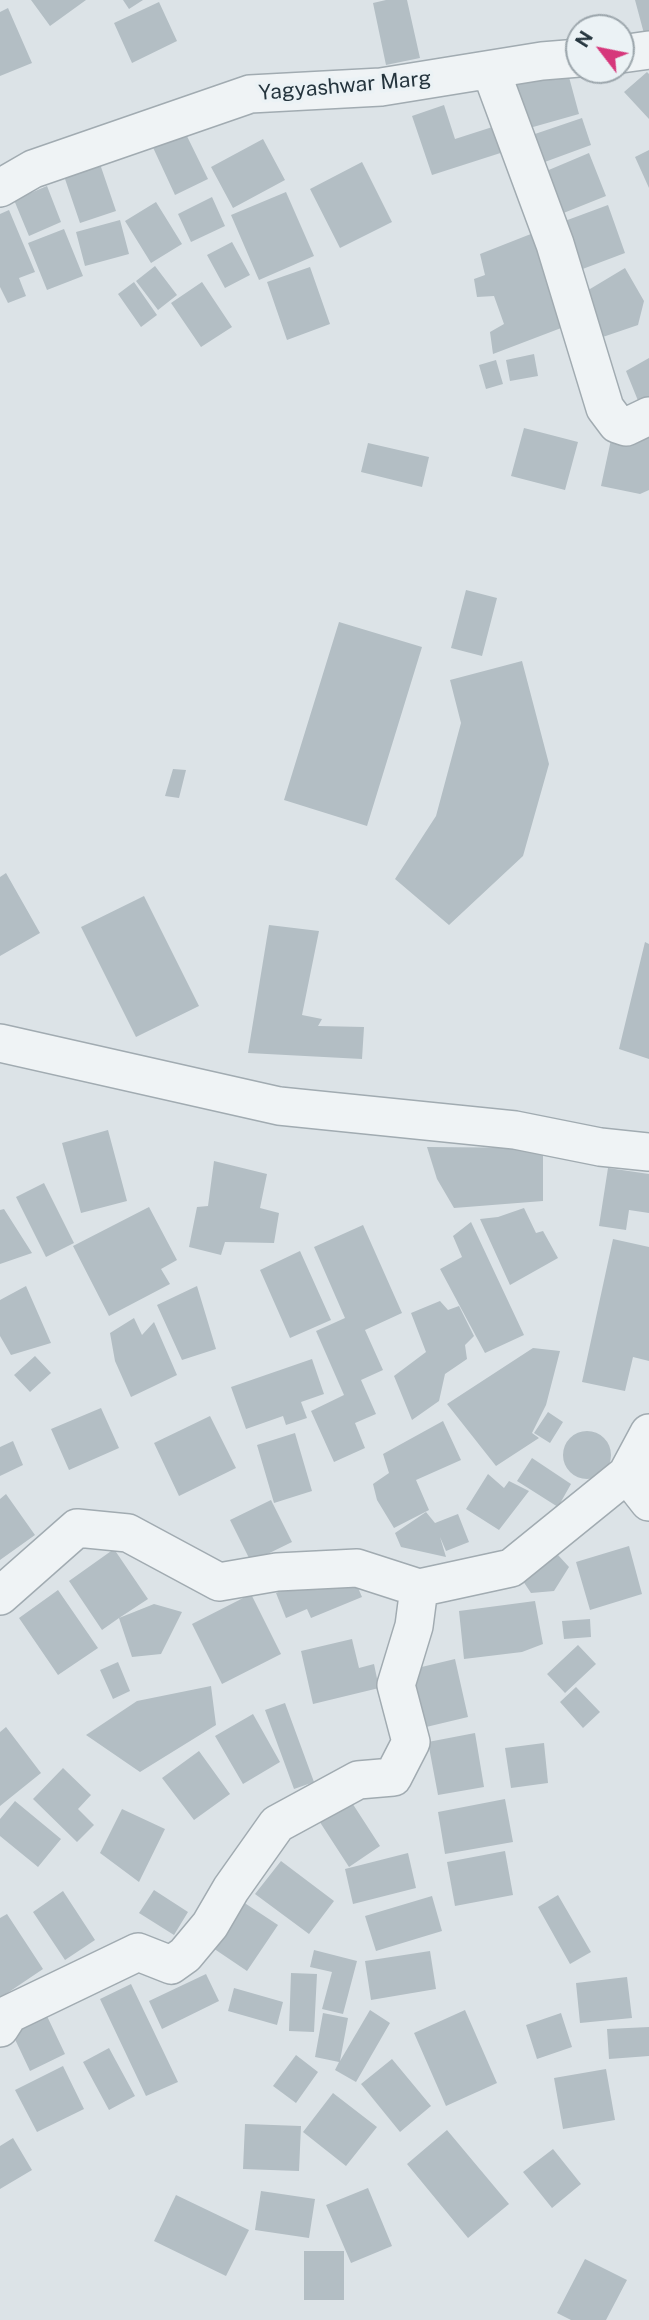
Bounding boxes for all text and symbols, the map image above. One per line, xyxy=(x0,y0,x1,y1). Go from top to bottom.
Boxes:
north arrow xyxy=(565,14,635,84)
text: N xyxy=(571,27,597,51)
street label: Yagyashwar Marg xyxy=(258,66,432,106)

